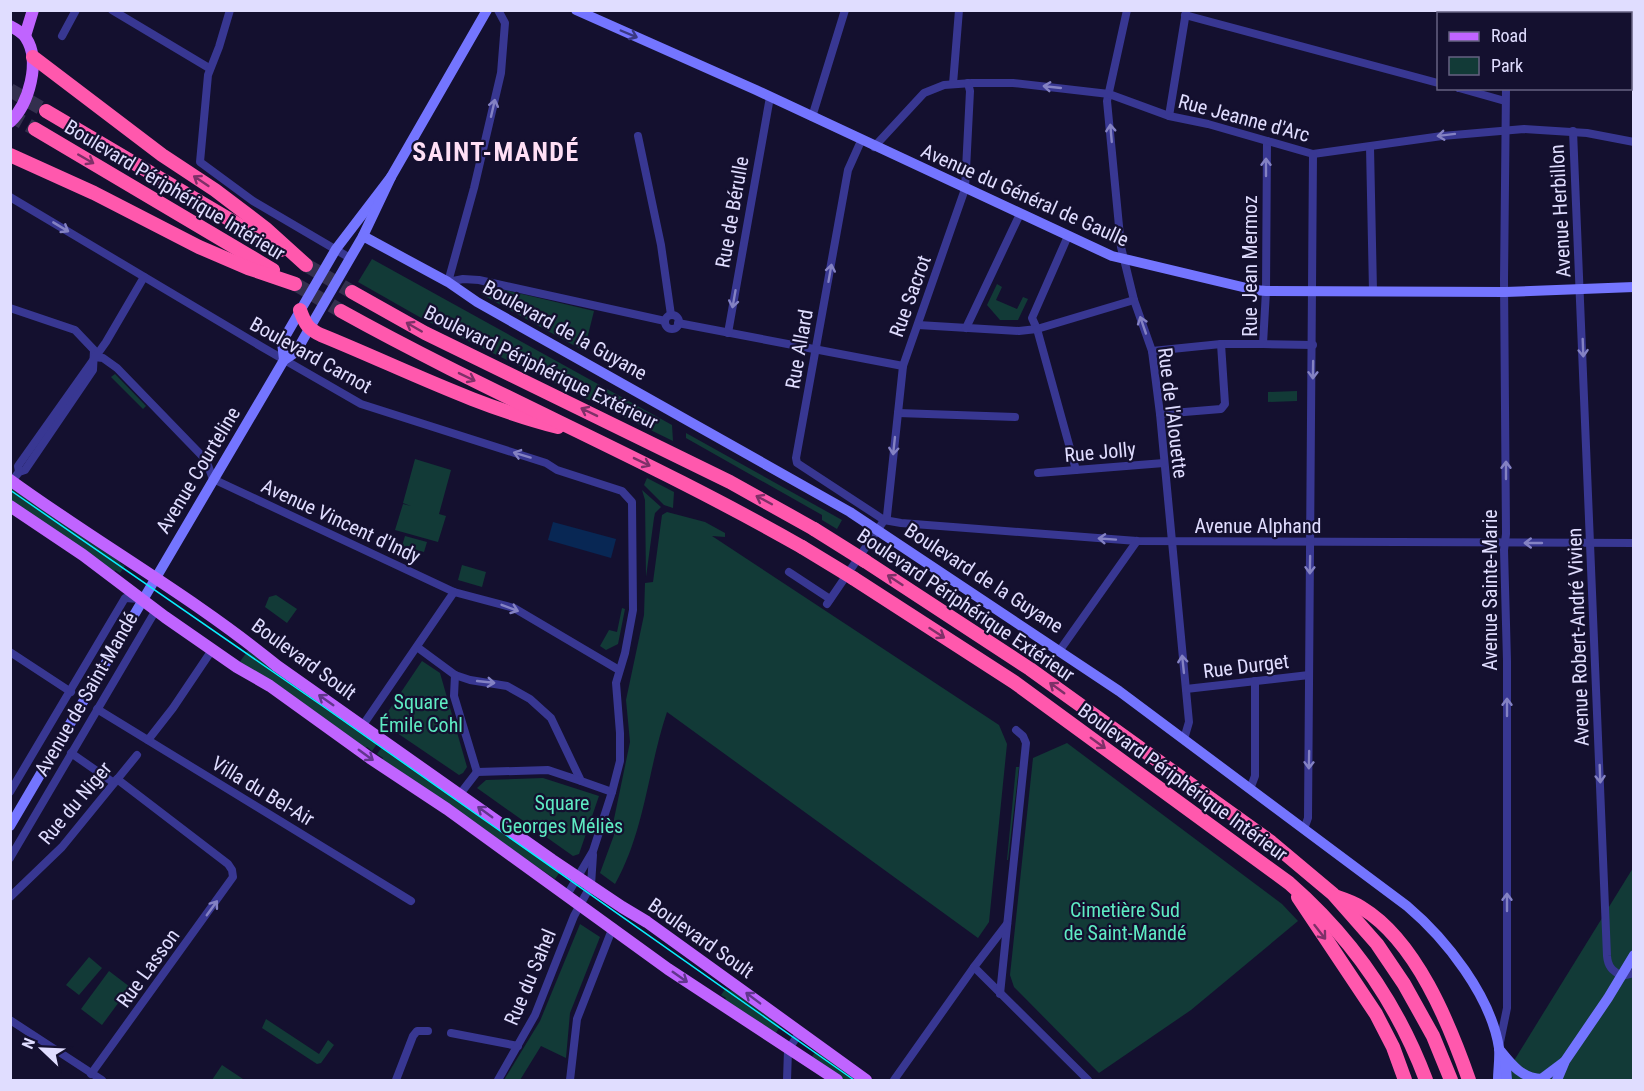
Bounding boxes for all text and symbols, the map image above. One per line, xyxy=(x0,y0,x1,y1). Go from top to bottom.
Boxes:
legend xyxy=(1437,12,1632,90)
text: Road xyxy=(1491,25,1527,46)
one-way arrow xyxy=(619,29,638,40)
text: Park xyxy=(1491,55,1523,76)
one-way arrow xyxy=(1042,81,1062,92)
street label: Rue Jeanne d'Arc xyxy=(1176,89,1312,147)
one-way arrow xyxy=(488,99,499,118)
street label: Boulevard Périphérique Intérieur xyxy=(60,115,290,265)
one-way arrow xyxy=(1105,124,1116,144)
one-way arrow xyxy=(1437,130,1457,141)
district label: SAINT-MANDÉ xyxy=(412,137,580,167)
street label: Avenue du Général de Gaulle xyxy=(918,138,1132,252)
street label: Avenue Herbillon xyxy=(1545,144,1575,278)
one-way arrow xyxy=(77,153,94,165)
street label: Rue de Bérulle xyxy=(710,154,754,270)
one-way arrow xyxy=(1261,158,1272,178)
one-way arrow xyxy=(193,175,210,187)
street label: Rue Jean Mermoz xyxy=(1238,195,1262,337)
one-way arrow xyxy=(52,222,69,234)
street label: Rue Sacrot xyxy=(884,252,936,340)
one-way arrow xyxy=(825,264,836,283)
street label: Boulevard de la Guyane xyxy=(479,275,651,385)
one-way arrow xyxy=(728,289,739,309)
street label: Boulevard Périphérique Extérieur xyxy=(420,300,662,434)
street label: Rue Allard xyxy=(780,307,818,391)
street label: Boulevard Carnot xyxy=(246,312,376,398)
one-way arrow xyxy=(1136,316,1147,335)
one-way arrow xyxy=(406,321,423,333)
one-way arrow xyxy=(1577,338,1588,358)
street label: Rue de l'Alouette xyxy=(1153,346,1193,480)
one-way arrow xyxy=(1307,360,1318,380)
one-way arrow xyxy=(457,372,475,384)
street label: Avenue Courteline xyxy=(151,402,245,538)
one-way arrow xyxy=(581,406,599,418)
one-way arrow xyxy=(888,436,899,456)
street label: Rue Jolly xyxy=(1063,437,1137,467)
one-way arrow xyxy=(513,449,532,460)
one-way arrow xyxy=(633,457,651,468)
one-way arrow xyxy=(1500,461,1512,481)
street label: Avenue Vincent d'Indy xyxy=(258,474,424,568)
one-way arrow xyxy=(755,494,773,505)
street label: Avenue Sainte-Marie xyxy=(1478,509,1502,671)
street label: Avenue Alphand xyxy=(1194,514,1322,538)
street label: Boulevard de la Guyane xyxy=(900,518,1068,638)
street label: Boulevard Périphérique Extérieur xyxy=(853,523,1079,687)
street label: Avenue Robert-André Vivien xyxy=(1562,527,1594,747)
one-way arrow xyxy=(1098,533,1118,544)
one-way arrow xyxy=(1524,537,1544,548)
one-way arrow xyxy=(1304,555,1316,575)
one-way arrow xyxy=(887,574,903,586)
one-way arrow xyxy=(500,604,519,615)
street label: Avenue de Saint-Mandé xyxy=(29,608,143,780)
street label: Boulevard Soult xyxy=(247,613,361,705)
one-way arrow xyxy=(929,627,945,639)
street label: Rue Durget xyxy=(1202,649,1290,683)
one-way arrow xyxy=(1177,654,1188,674)
one-way arrow xyxy=(475,677,495,688)
one-way arrow xyxy=(1049,682,1065,694)
park label: Square Émile Cohl xyxy=(379,690,463,737)
one-way arrow xyxy=(318,694,334,706)
one-way arrow xyxy=(1501,697,1513,717)
street label: Boulevard Périphérique Intérieur xyxy=(1074,698,1292,866)
one-way arrow xyxy=(1089,737,1105,749)
one-way arrow xyxy=(358,749,374,761)
one-way arrow xyxy=(1303,750,1314,770)
street label: Villa du Bel-Air xyxy=(207,751,319,831)
street label: Rue du Niger xyxy=(33,757,117,849)
one-way arrow xyxy=(1594,763,1605,783)
park label: Square Georges Méliès xyxy=(501,791,623,838)
one-way arrow xyxy=(478,806,494,818)
one-way arrow xyxy=(1501,892,1513,912)
street label: Boulevard Soult xyxy=(644,893,759,983)
park label: Cimetière Sud de Saint-Mandé xyxy=(1064,898,1186,945)
one-way arrow xyxy=(206,900,218,916)
street label: Rue Lasson xyxy=(111,924,185,1012)
one-way arrow xyxy=(1314,924,1327,940)
street label: Rue du Sahel xyxy=(499,925,561,1029)
one-way arrow xyxy=(671,971,687,983)
one-way arrow xyxy=(745,992,761,1005)
north arrow xyxy=(12,1019,72,1079)
text: N xyxy=(18,1035,39,1052)

